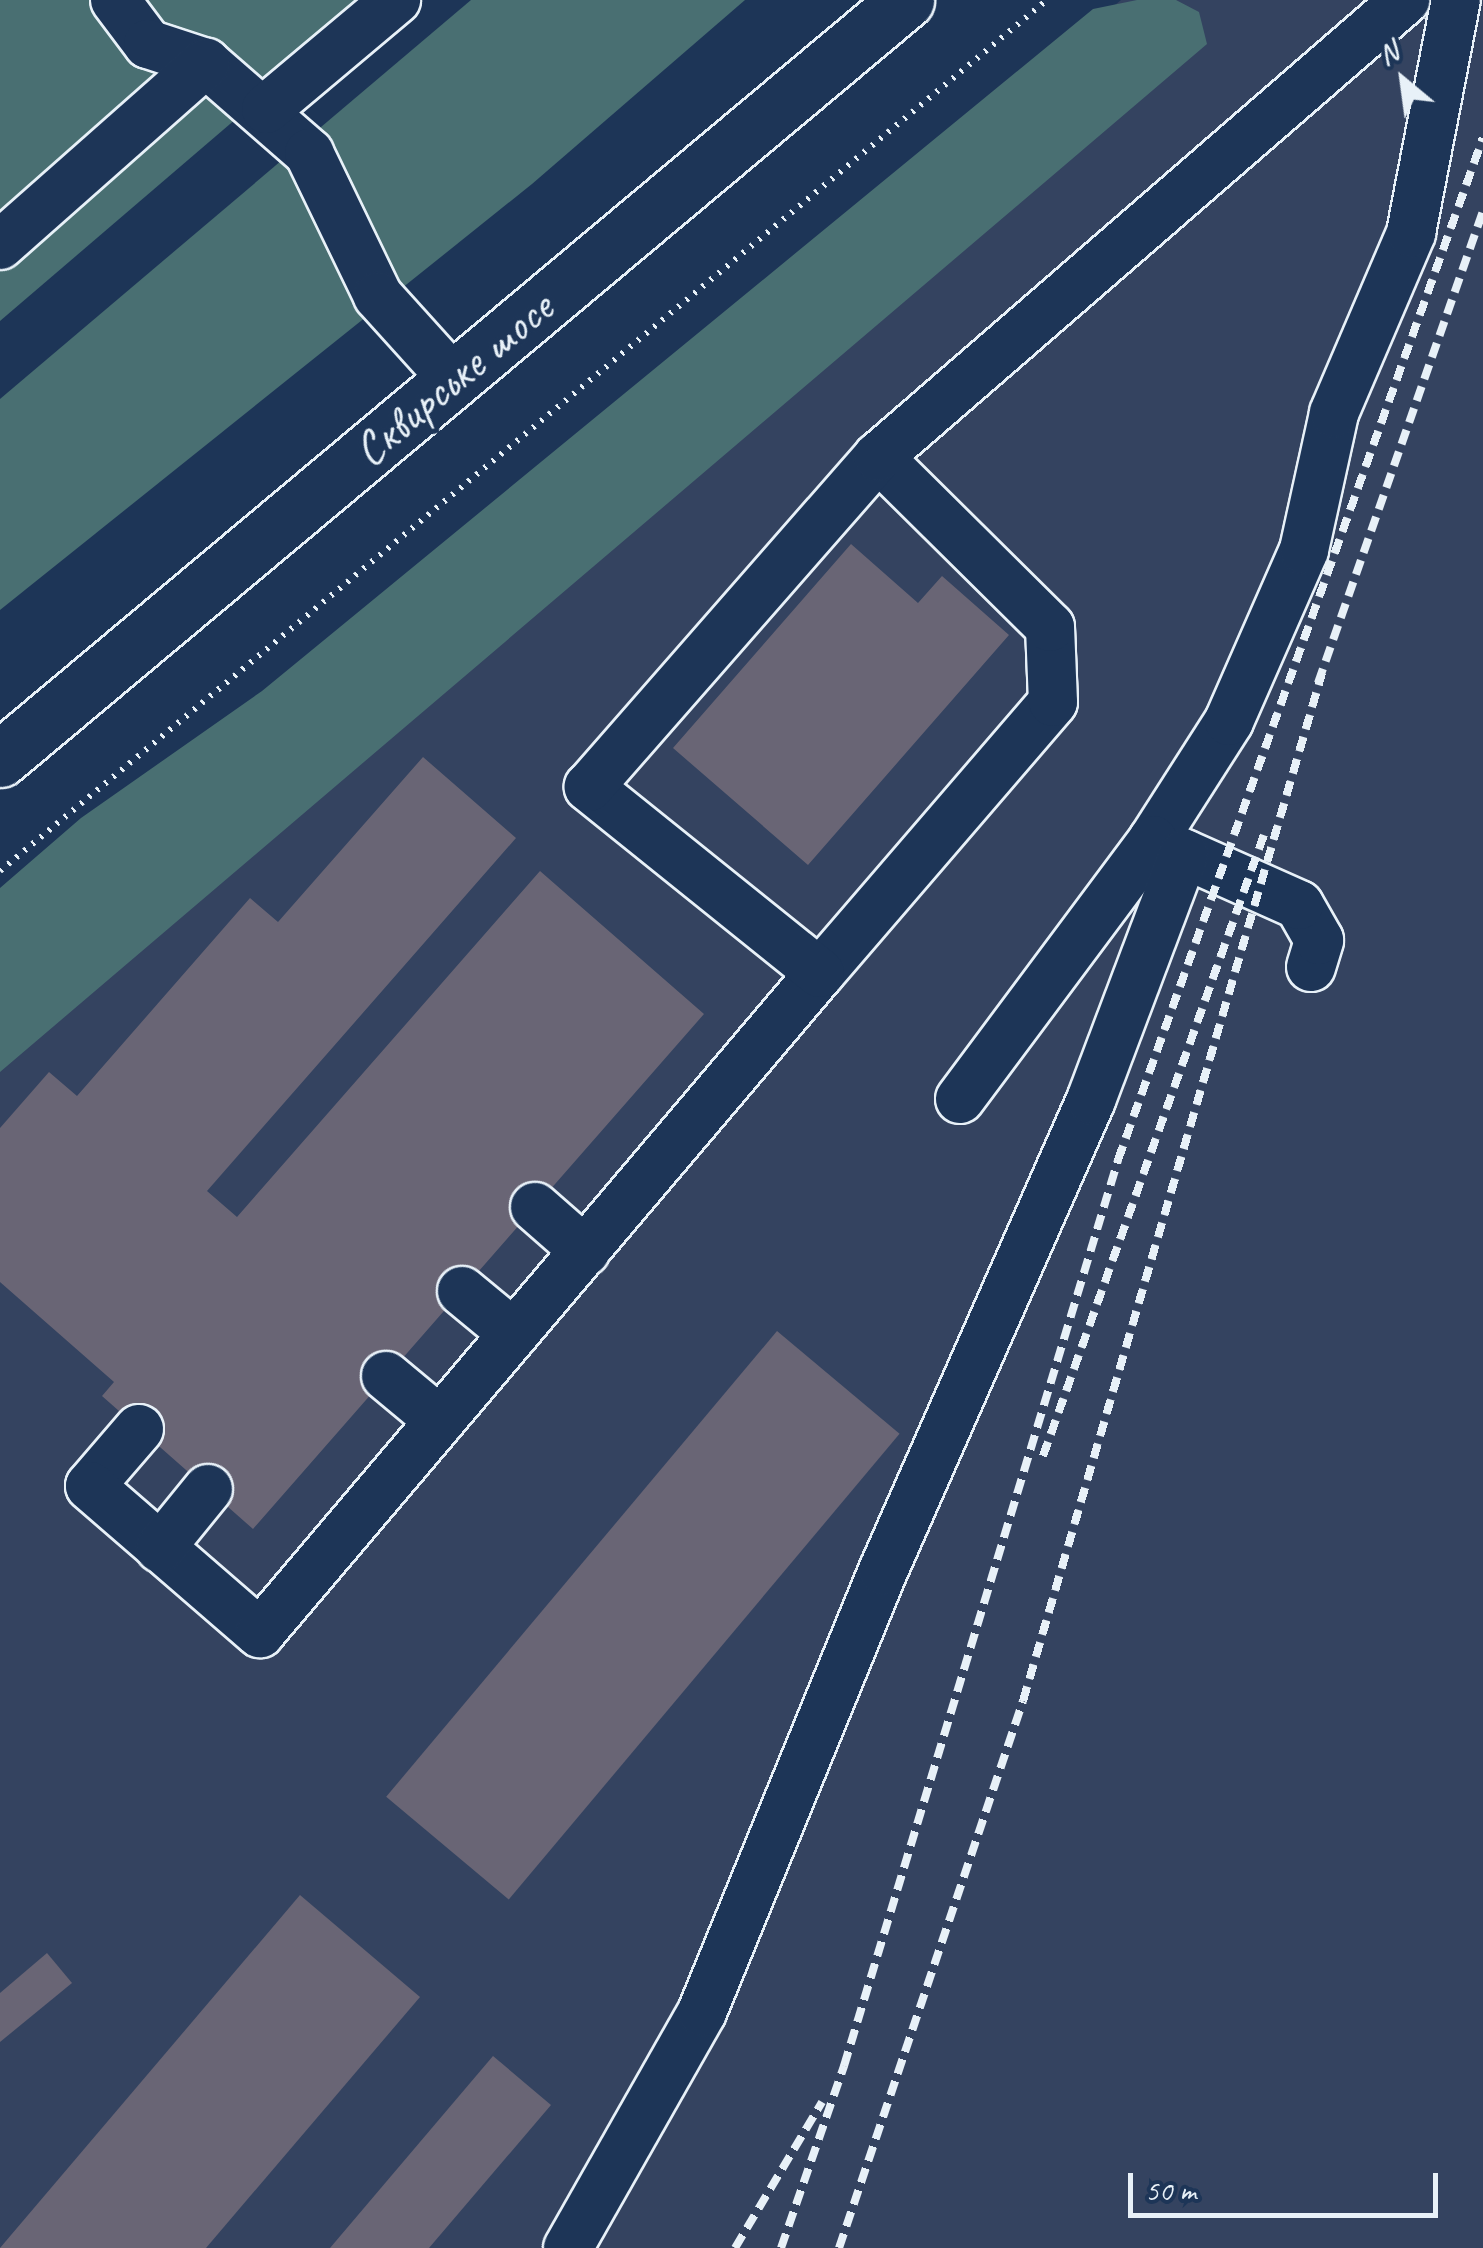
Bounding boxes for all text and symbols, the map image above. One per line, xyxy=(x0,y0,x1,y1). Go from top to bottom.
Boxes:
north arrow xyxy=(1353,30,1453,130)
text: N xyxy=(1372,34,1404,73)
street label: Сквирське шосе xyxy=(341,279,565,479)
scale bar xyxy=(1133,2153,1443,2215)
text: 50 m xyxy=(1145,2171,1196,2209)

